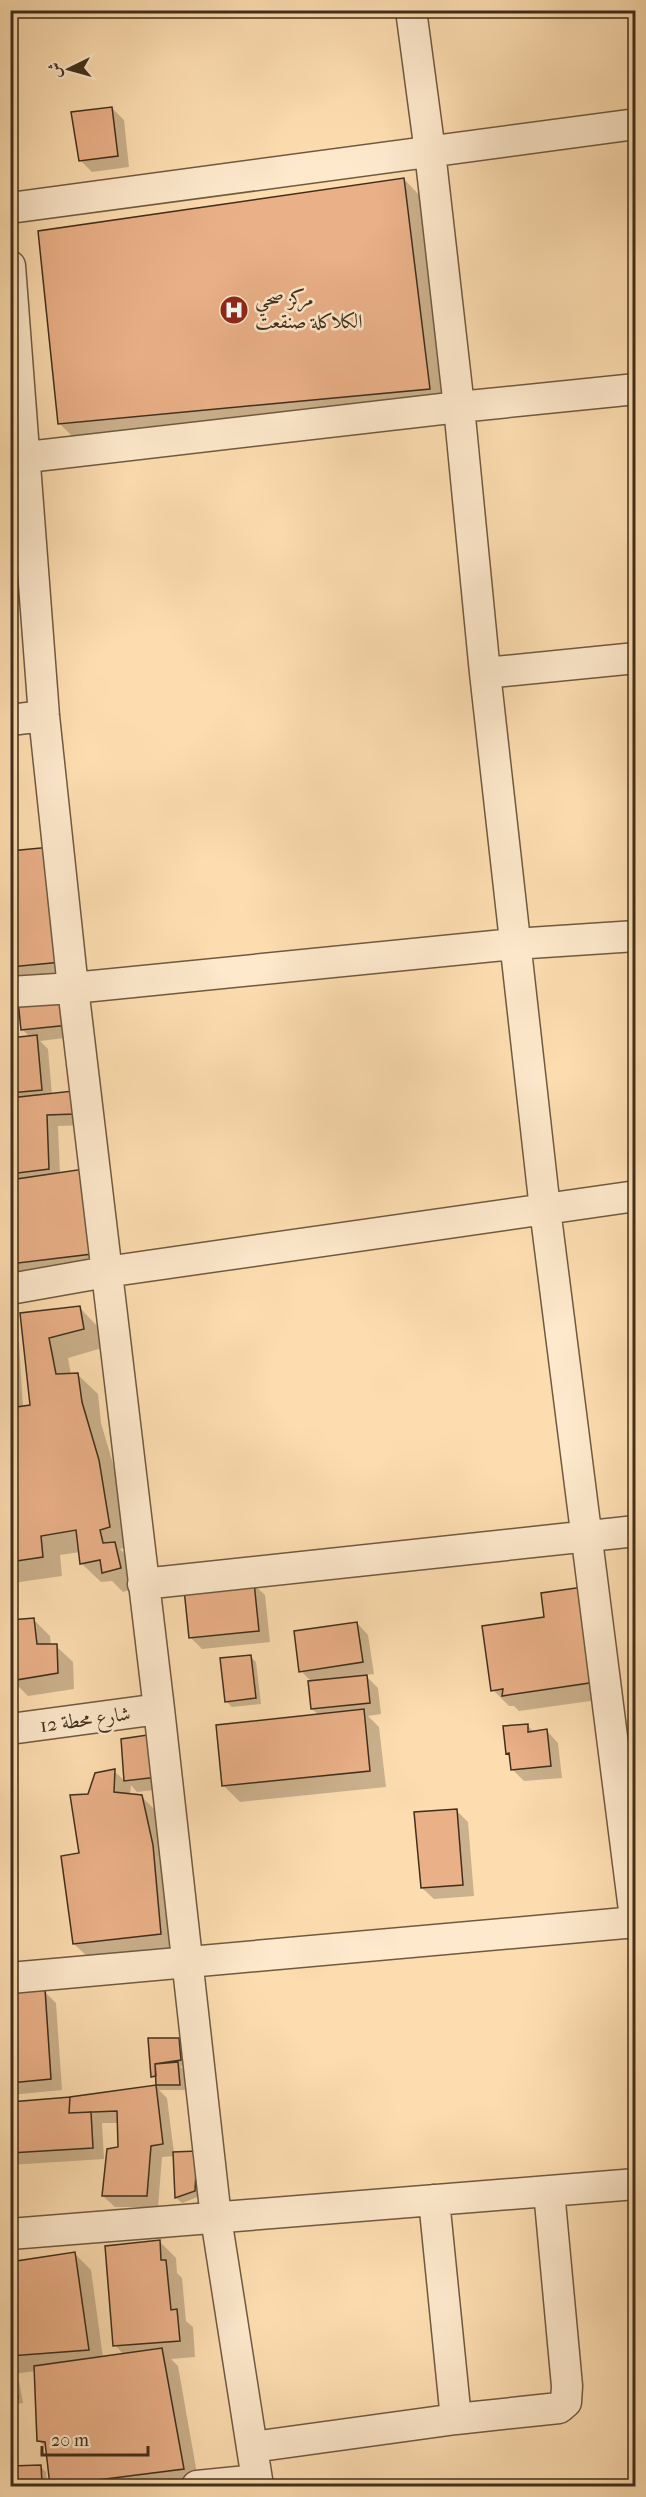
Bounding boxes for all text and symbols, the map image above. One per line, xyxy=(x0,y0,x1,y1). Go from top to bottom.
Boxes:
north arrow xyxy=(39,39,99,99)
text: ش xyxy=(44,62,65,79)
place label: مركز صحي الكلاكلة صنقعت xyxy=(255,287,363,333)
hospital icon: مركز صحي الكلاكلة صنقعت xyxy=(218,294,250,326)
street label: شارع محطة 12 xyxy=(38,1702,133,1743)
scale bar xyxy=(42,2419,148,2457)
text: 20 m xyxy=(51,2430,89,2451)

